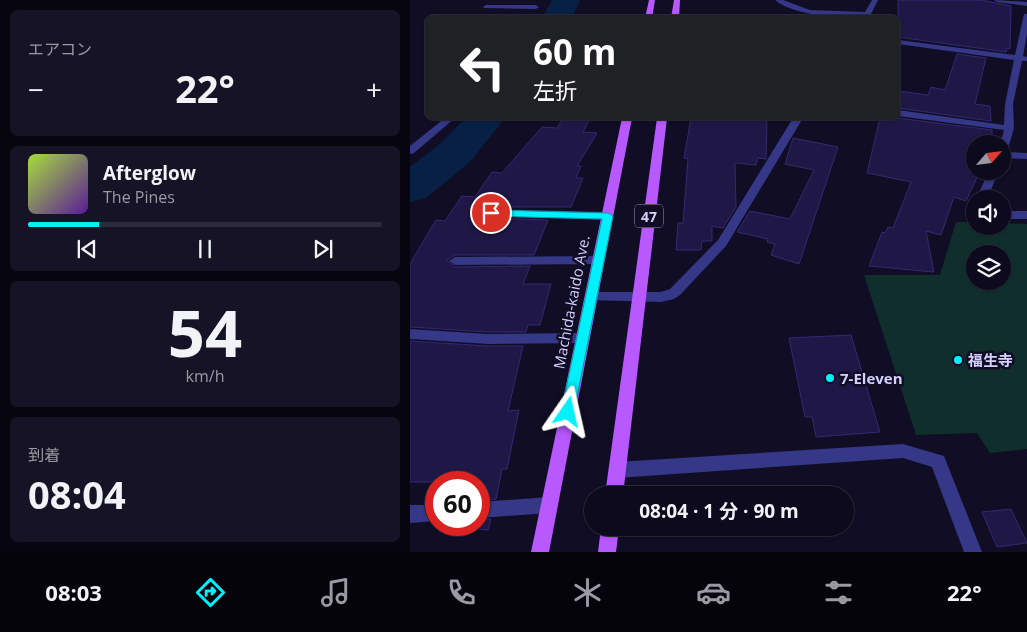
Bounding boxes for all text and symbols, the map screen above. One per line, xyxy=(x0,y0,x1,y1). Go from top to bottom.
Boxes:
text: 60 m xyxy=(533,28,616,75)
icon: left xyxy=(450,35,515,100)
text: エアコン xyxy=(28,38,92,60)
text: 22° xyxy=(175,62,235,114)
text: − xyxy=(28,70,44,108)
text: + xyxy=(366,70,382,108)
text: 左折 xyxy=(533,75,577,105)
north arrow xyxy=(966,135,1011,180)
map controls xyxy=(966,135,1011,290)
text: Afterglow xyxy=(103,160,196,186)
text: The Pines xyxy=(103,186,175,208)
button: sound xyxy=(966,190,1011,235)
pin xyxy=(470,192,512,234)
icon: arrive xyxy=(477,199,505,227)
road number: 47 xyxy=(635,205,663,228)
street label: Machida-kaido Ave. xyxy=(548,233,594,371)
icon: previous xyxy=(73,235,101,263)
icon: pause xyxy=(191,235,219,263)
icon: next xyxy=(309,235,337,263)
button: layers xyxy=(966,245,1011,290)
text: 54 xyxy=(168,288,242,376)
place label: 福生寺 xyxy=(967,350,1013,370)
marker: 福生寺 xyxy=(952,354,964,366)
text: km/h xyxy=(186,365,224,387)
place label: 7-Eleven xyxy=(840,368,903,388)
marker: 7-Eleven xyxy=(824,372,836,384)
position arrow xyxy=(541,385,593,437)
text: 到着 xyxy=(28,444,60,466)
text: 08:04 xyxy=(28,468,126,520)
speed limit sign: 60 xyxy=(425,471,490,536)
text: 08:04 · 1 分 · 90 m xyxy=(639,498,799,524)
icon: directions xyxy=(193,575,228,610)
icon: music xyxy=(318,575,353,610)
icon: phone xyxy=(444,575,479,610)
icon: climate xyxy=(570,575,605,610)
icon: car xyxy=(696,575,731,610)
icon: filters xyxy=(821,575,856,610)
text: 08:03 xyxy=(45,577,102,607)
text: 22° xyxy=(947,577,982,607)

